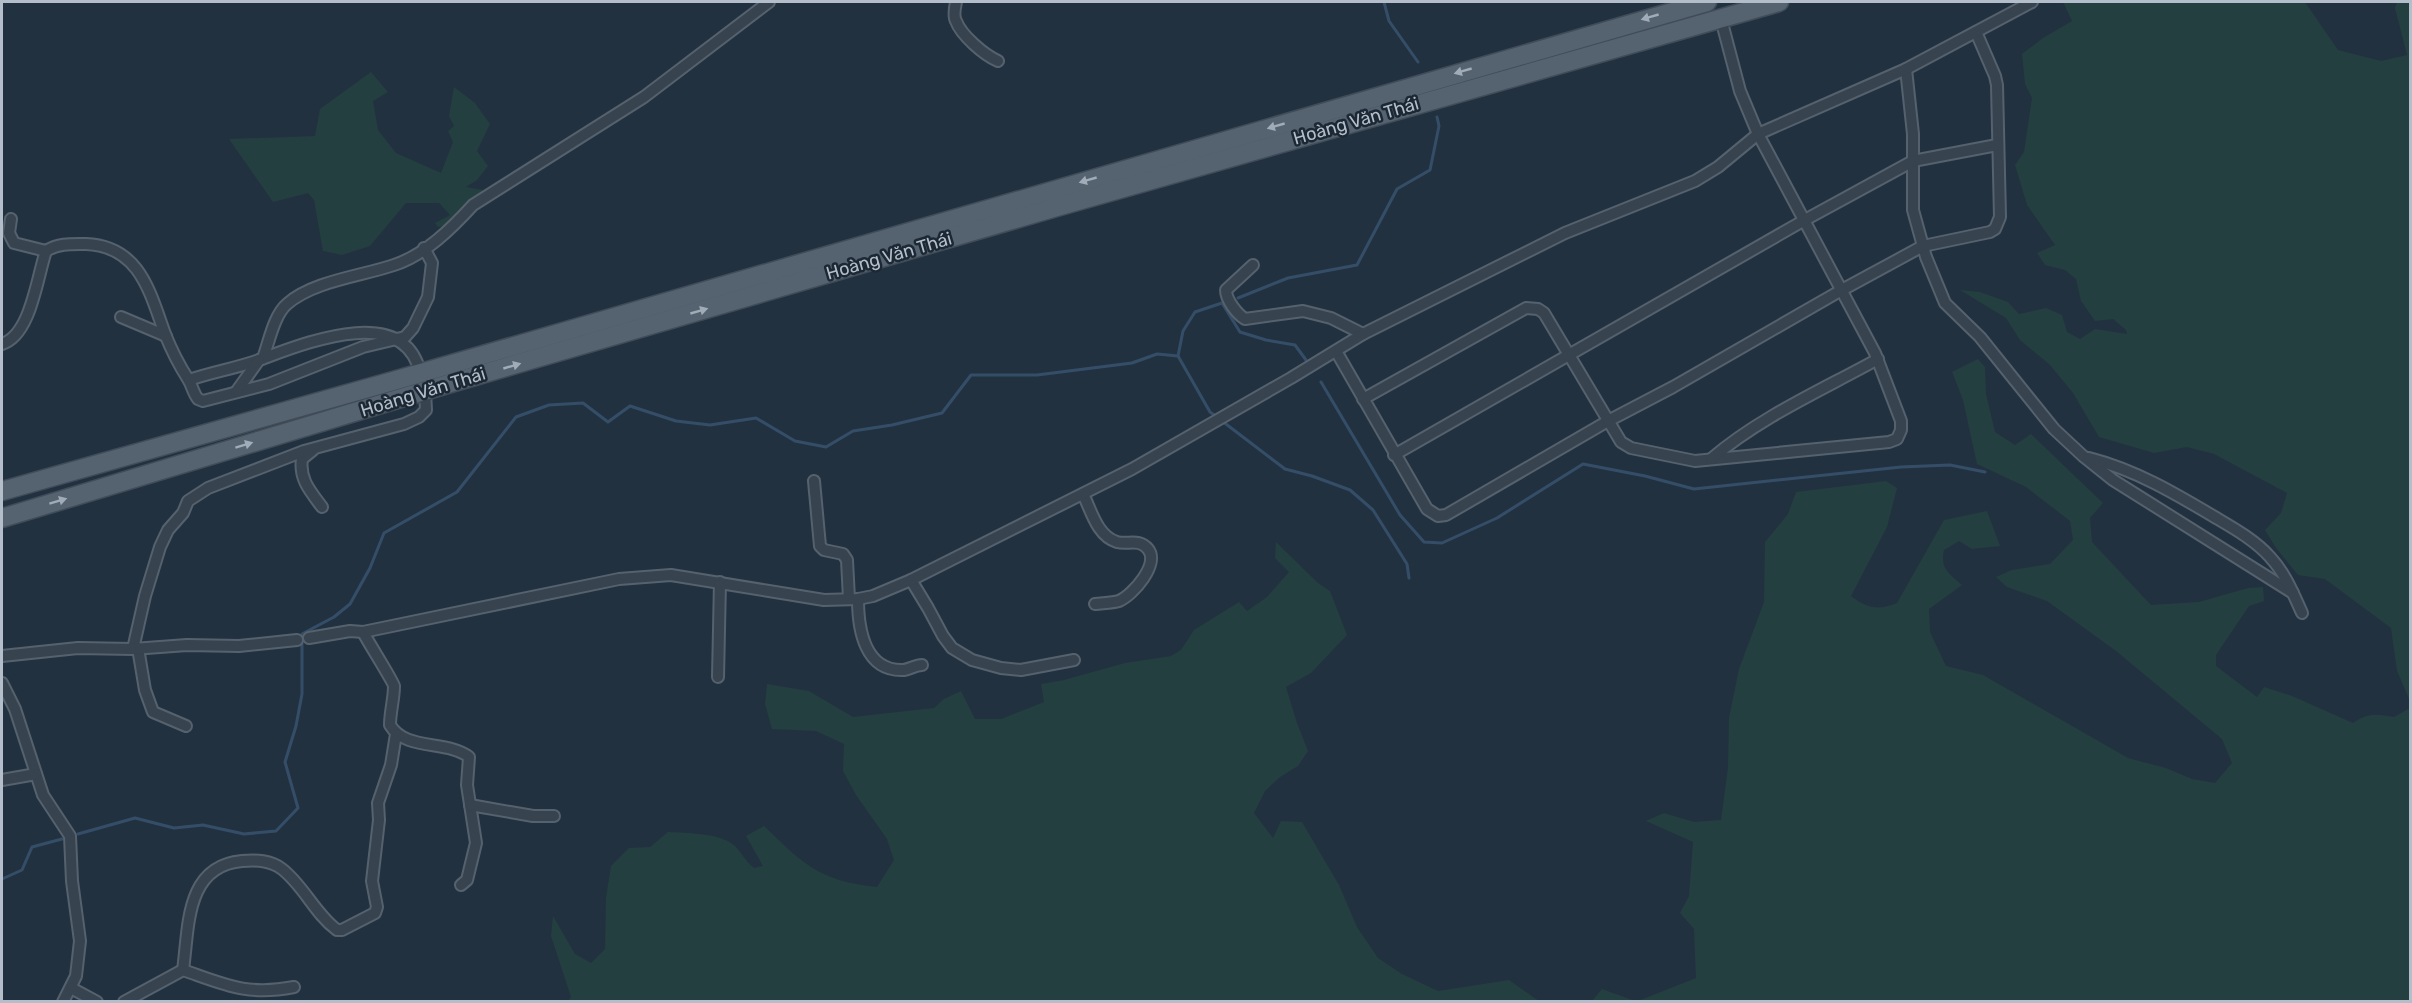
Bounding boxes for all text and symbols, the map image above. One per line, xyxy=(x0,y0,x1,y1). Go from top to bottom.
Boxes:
one-way arrow xyxy=(1641,13,1659,22)
one-way arrow xyxy=(1454,67,1472,77)
street label: Hoàng Văn Thái xyxy=(1291,93,1421,149)
one-way arrow xyxy=(1267,121,1285,131)
one-way arrow xyxy=(1079,176,1097,185)
street label: Hoàng Văn Thái xyxy=(824,228,954,284)
one-way arrow xyxy=(690,306,708,315)
one-way arrow xyxy=(503,361,521,370)
street label: Hoàng Văn Thái xyxy=(358,363,488,421)
one-way arrow xyxy=(235,440,253,449)
one-way arrow xyxy=(49,496,67,505)

